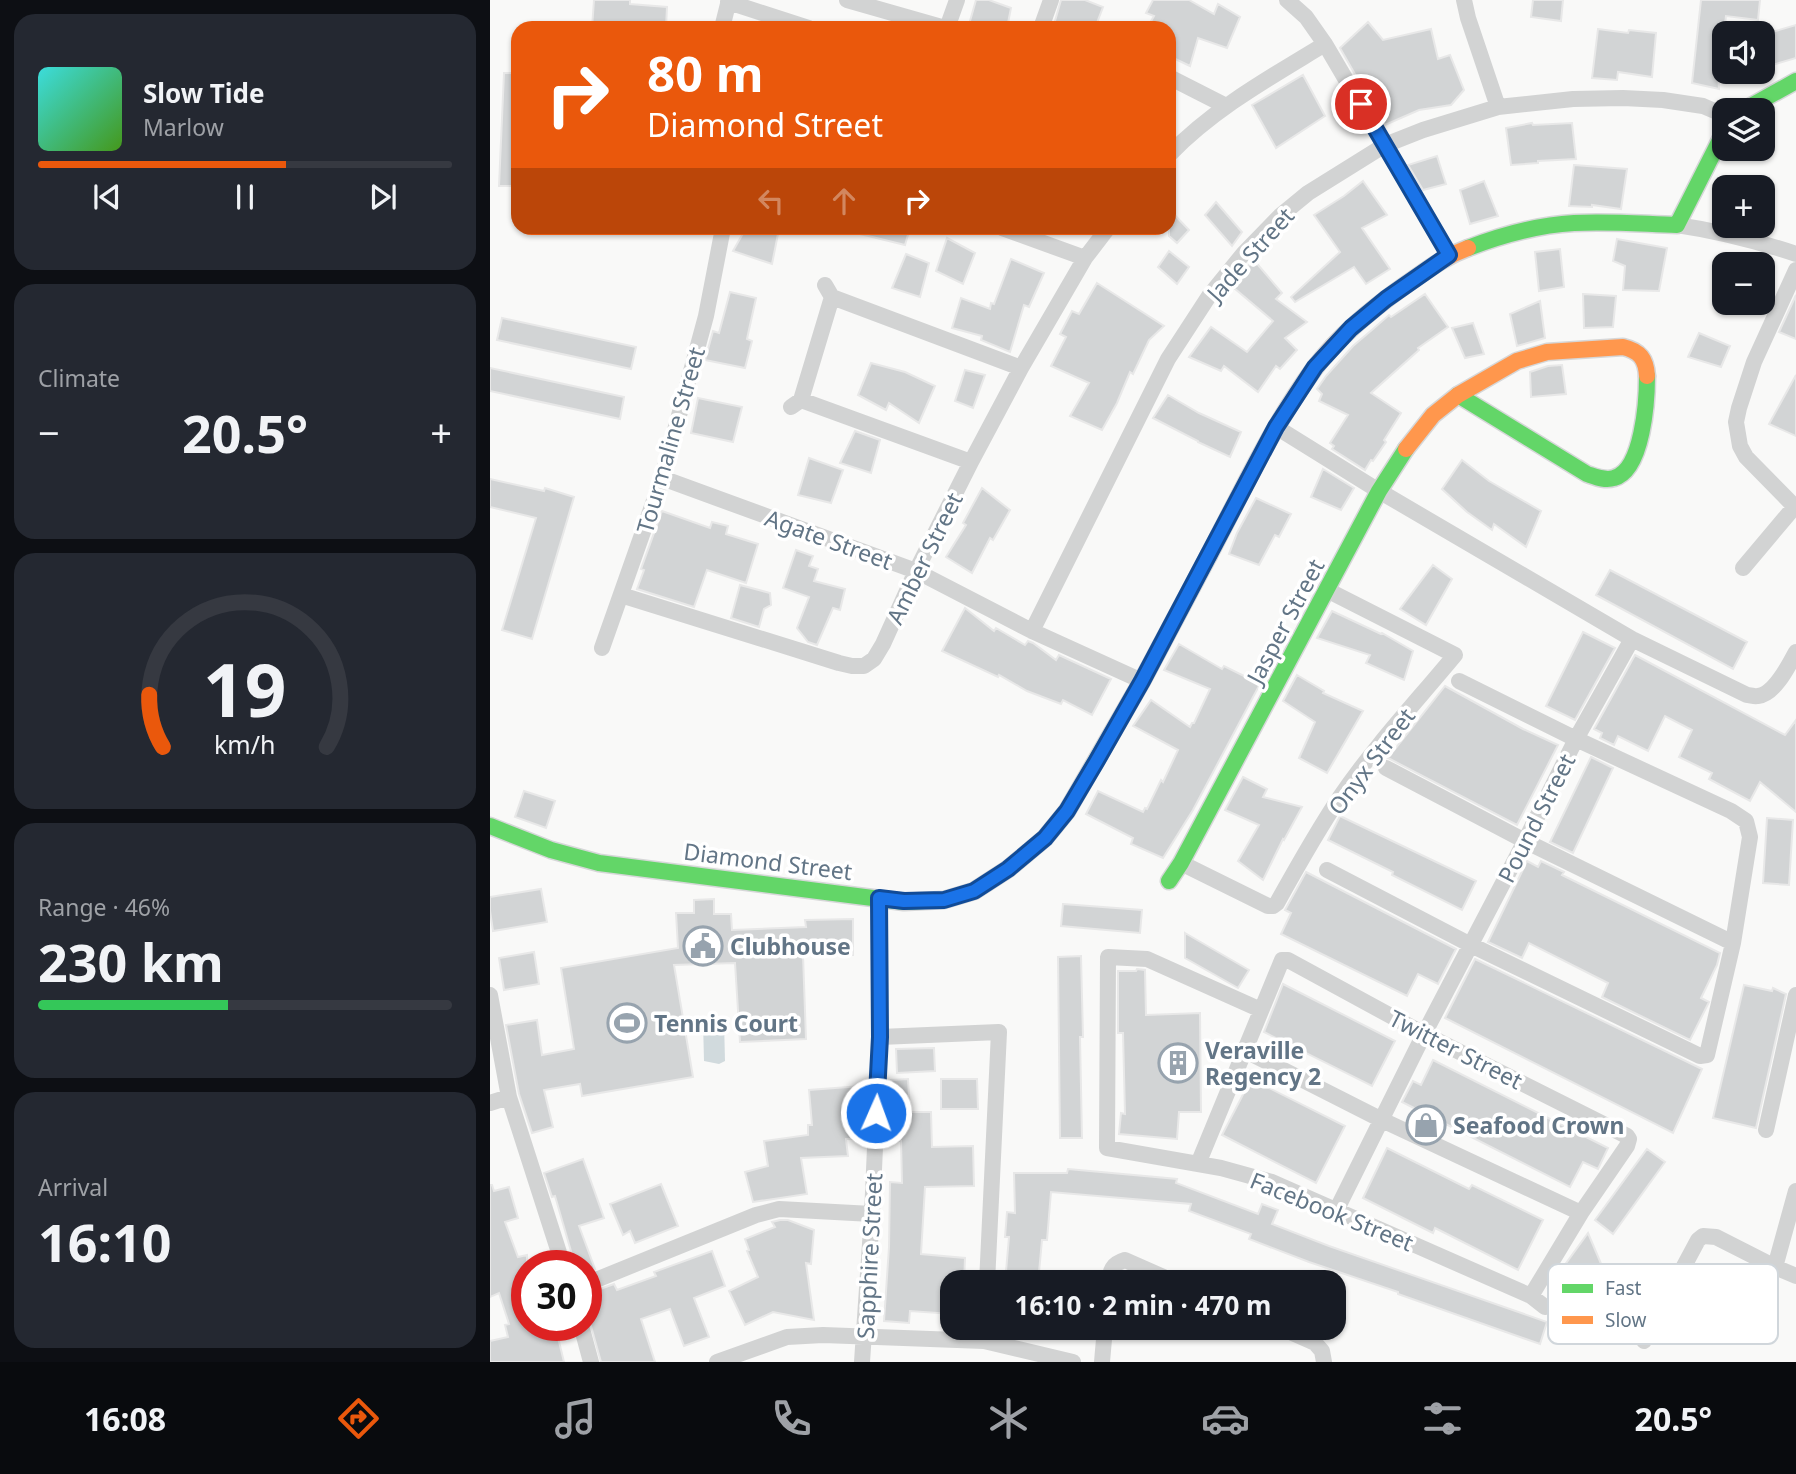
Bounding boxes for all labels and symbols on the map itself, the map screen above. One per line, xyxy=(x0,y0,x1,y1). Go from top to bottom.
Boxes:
pin xyxy=(1331,74,1391,134)
street label: Jade Street xyxy=(1198,200,1301,309)
street label: Tourmaline Street xyxy=(628,343,712,537)
street label: Amber Street xyxy=(878,487,970,629)
street label: Agate Street xyxy=(761,501,897,577)
street label: Jasper Street xyxy=(1238,553,1331,691)
street label: Onyx Street xyxy=(1320,701,1422,821)
street label: Pound Street xyxy=(1490,748,1582,888)
street label: Diamond Street xyxy=(682,835,854,887)
public building icon: Clubhouse xyxy=(682,925,724,967)
place label: Clubhouse xyxy=(730,930,851,962)
sports icon: Tennis Court xyxy=(606,1002,648,1044)
street label: Twitter Street xyxy=(1384,1002,1528,1096)
place label: Tennis Court xyxy=(654,1007,798,1039)
place label: Veraville Regency 2 xyxy=(1205,1034,1321,1092)
building icon: Veraville Regency 2 xyxy=(1157,1042,1199,1084)
position arrow xyxy=(839,1076,913,1150)
shop icon: Seafood Crown xyxy=(1405,1104,1447,1146)
place label: Seafood Crown xyxy=(1453,1109,1625,1141)
street label: Facebook Street xyxy=(1246,1164,1418,1258)
street label: Sapphire Street xyxy=(849,1172,889,1340)
speed limit sign: 30 xyxy=(511,1250,602,1341)
legend xyxy=(1548,1264,1778,1344)
text: Fast xyxy=(1605,1275,1642,1301)
text: Slow xyxy=(1605,1307,1646,1333)

